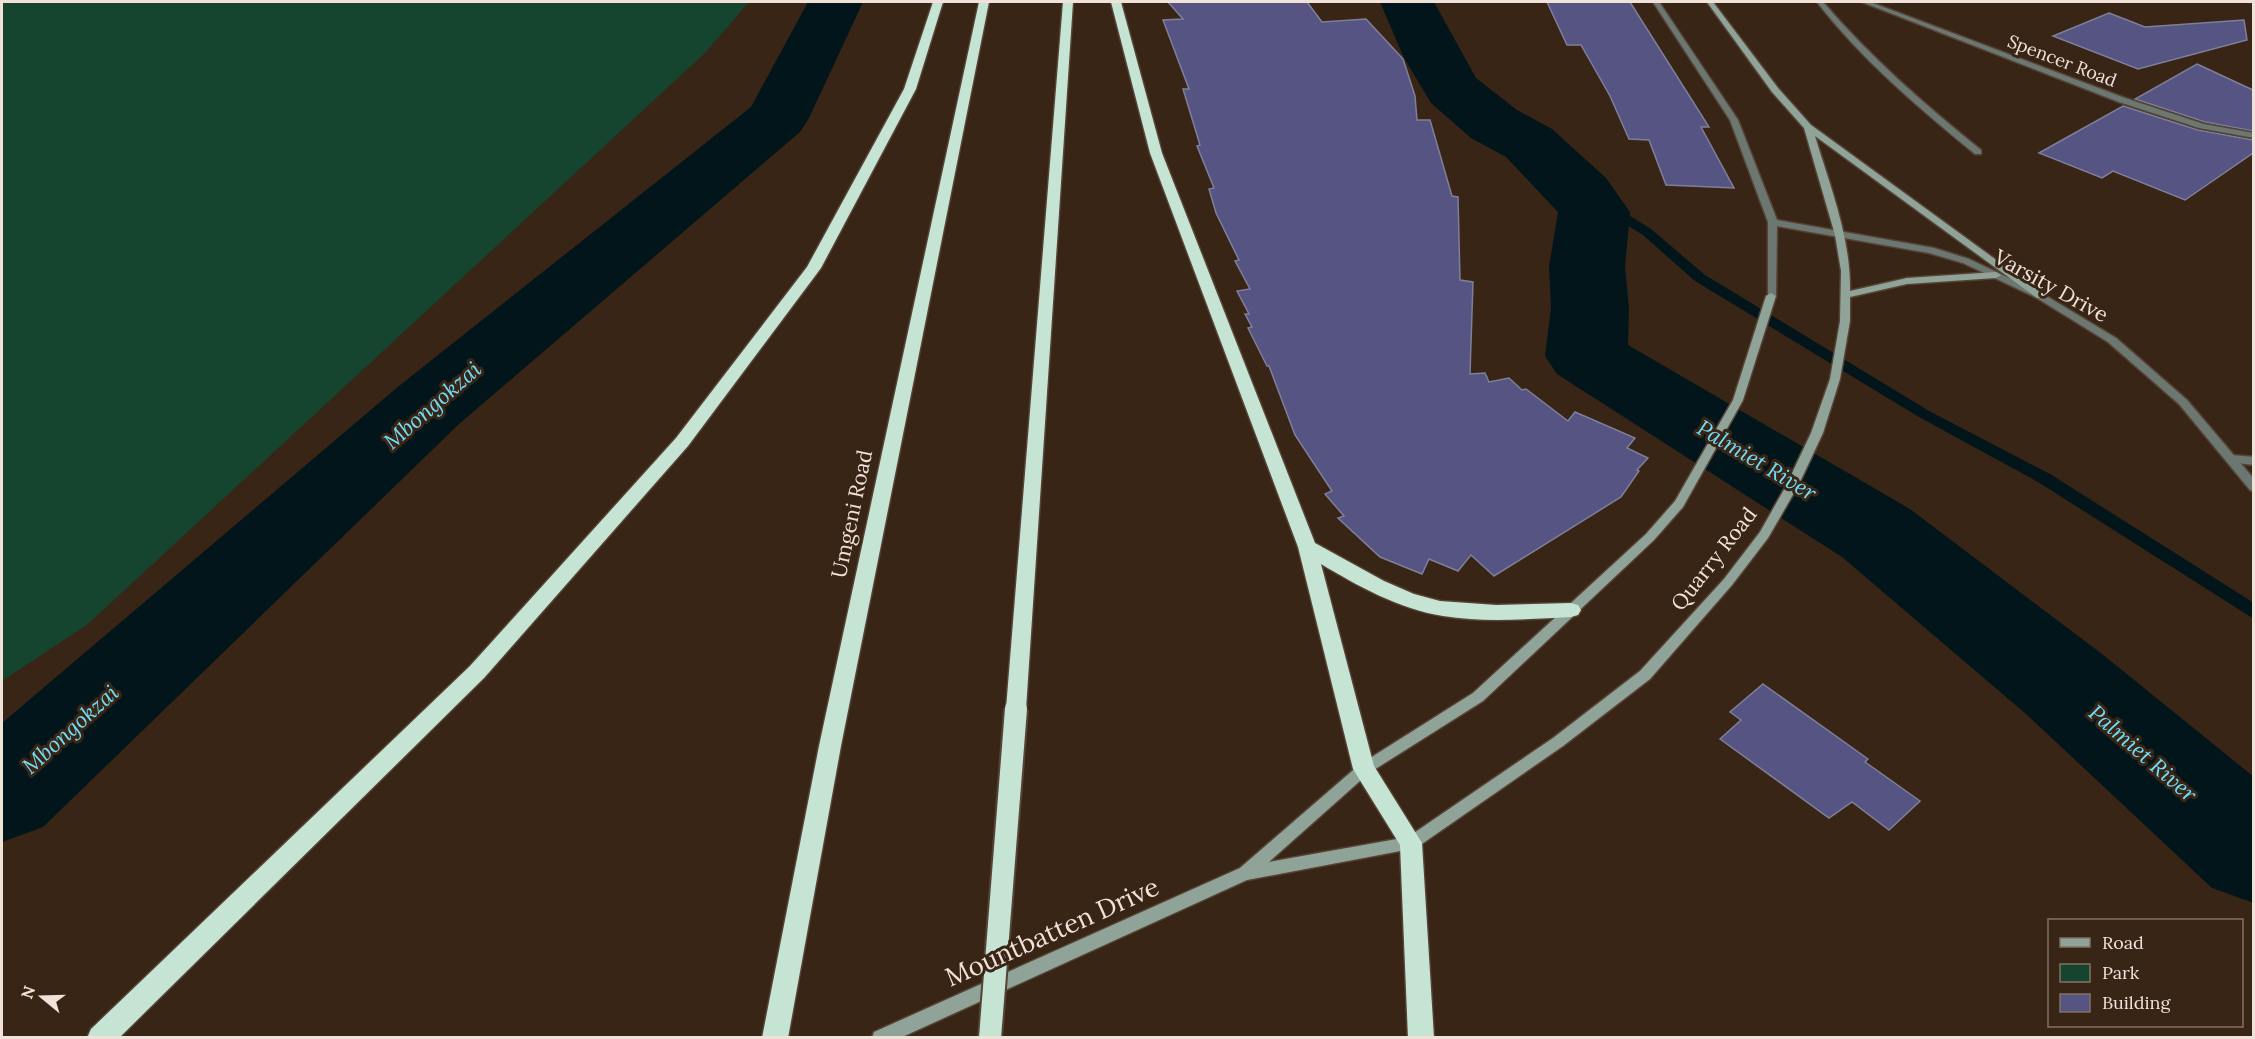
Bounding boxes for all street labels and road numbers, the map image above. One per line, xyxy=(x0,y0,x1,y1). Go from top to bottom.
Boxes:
street label: Spencer Road xyxy=(2004,29,2120,92)
street label: Varsity Drive xyxy=(1989,243,2113,328)
street label: Umgeni Road xyxy=(825,447,878,580)
street label: Quarry Road xyxy=(1665,502,1762,616)
street label: Mountbatten Drive xyxy=(940,870,1164,993)

